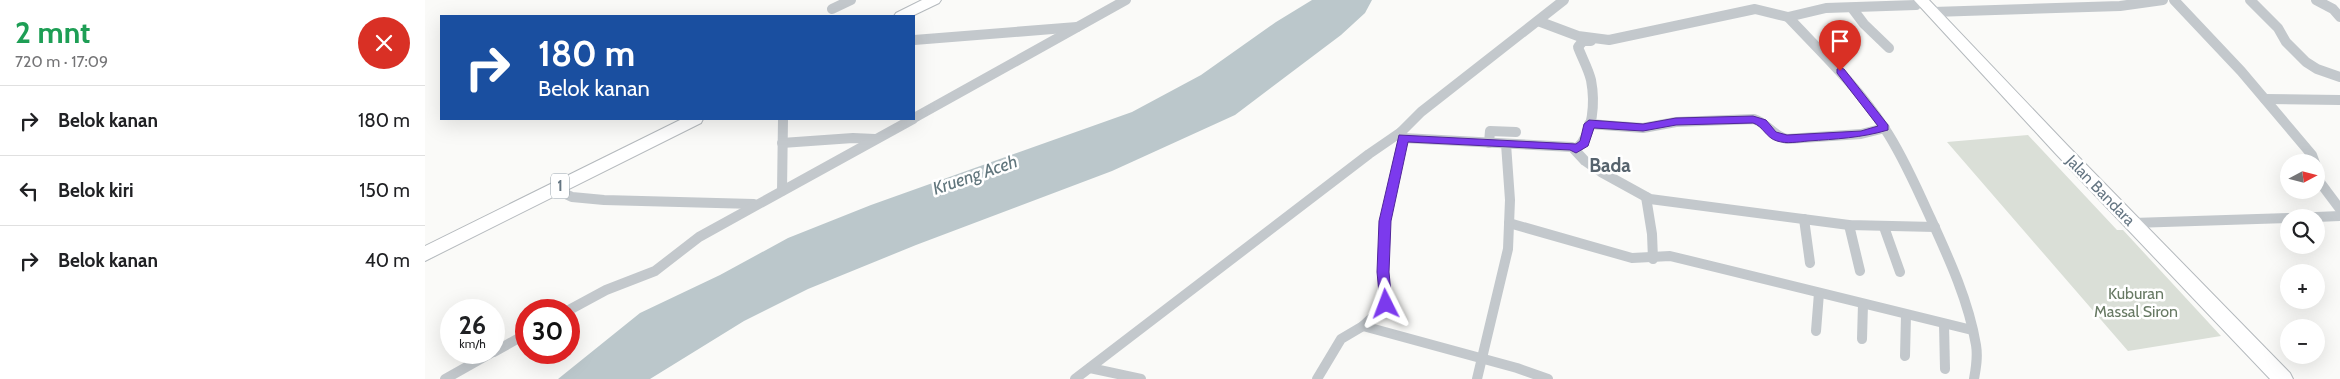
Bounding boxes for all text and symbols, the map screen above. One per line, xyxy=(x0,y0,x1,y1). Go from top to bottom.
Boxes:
text: 2 mnt xyxy=(15,14,90,51)
button: close xyxy=(358,17,410,69)
pin xyxy=(1819,20,1861,71)
icon: arrive xyxy=(1826,27,1854,55)
text: 180 m xyxy=(538,32,635,75)
icon: right xyxy=(455,35,520,100)
text: 720 m · 17:09 xyxy=(15,52,108,71)
text: Belok kanan xyxy=(538,75,650,102)
icon: right xyxy=(15,107,43,135)
text: Belok kanan xyxy=(58,109,158,132)
text: 180 m xyxy=(358,109,410,132)
water label: Krueng Aceh xyxy=(930,150,1020,200)
street label: Jalan Bandara xyxy=(2062,150,2139,230)
district label: Bada xyxy=(1589,154,1631,177)
north arrow xyxy=(2280,154,2325,199)
map controls xyxy=(2280,154,2325,364)
road number: 1 xyxy=(551,174,569,198)
icon: left xyxy=(15,177,43,205)
text: Belok kiri xyxy=(58,179,134,202)
text: 150 m xyxy=(359,179,410,202)
button: search xyxy=(2280,209,2325,254)
icon: right xyxy=(15,247,43,275)
text: Belok kanan xyxy=(58,249,158,272)
text: 40 m xyxy=(365,249,410,272)
button: + xyxy=(2280,264,2325,309)
position arrow xyxy=(1359,277,1411,329)
park label: Kuburan Massal Siron xyxy=(2094,284,2178,321)
speed limit sign: 30 xyxy=(515,299,580,364)
text: 26 xyxy=(459,310,486,340)
button: − xyxy=(2280,319,2325,364)
text: km/h xyxy=(459,336,486,351)

